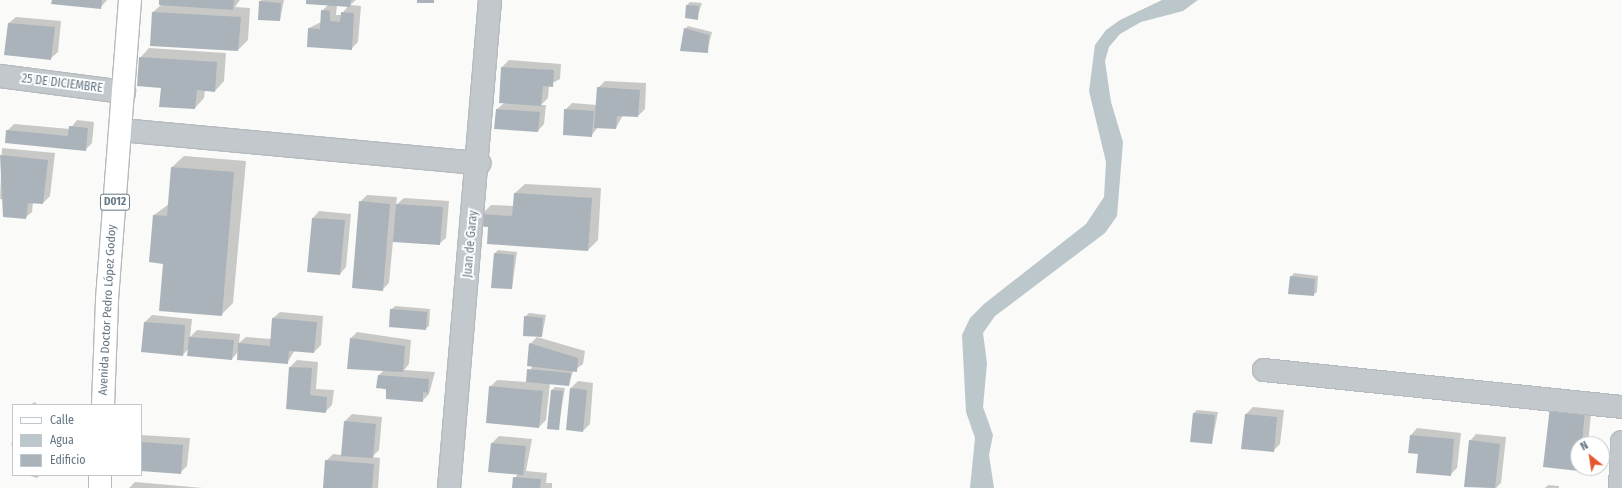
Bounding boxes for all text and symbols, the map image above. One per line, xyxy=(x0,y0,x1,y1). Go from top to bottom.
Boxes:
street label: 25 DE DICIEMBRE xyxy=(21,72,103,96)
road number: D012 xyxy=(99,193,131,211)
street label: Juan de Garay xyxy=(461,210,481,278)
street label: Avenida Doctor Pedro López Godoy xyxy=(96,224,120,396)
legend xyxy=(12,404,142,476)
text: Calle xyxy=(50,413,74,427)
text: Agua xyxy=(50,433,74,447)
north arrow xyxy=(1570,436,1610,476)
text: N xyxy=(1578,439,1590,453)
text: Edificio xyxy=(50,453,86,467)

